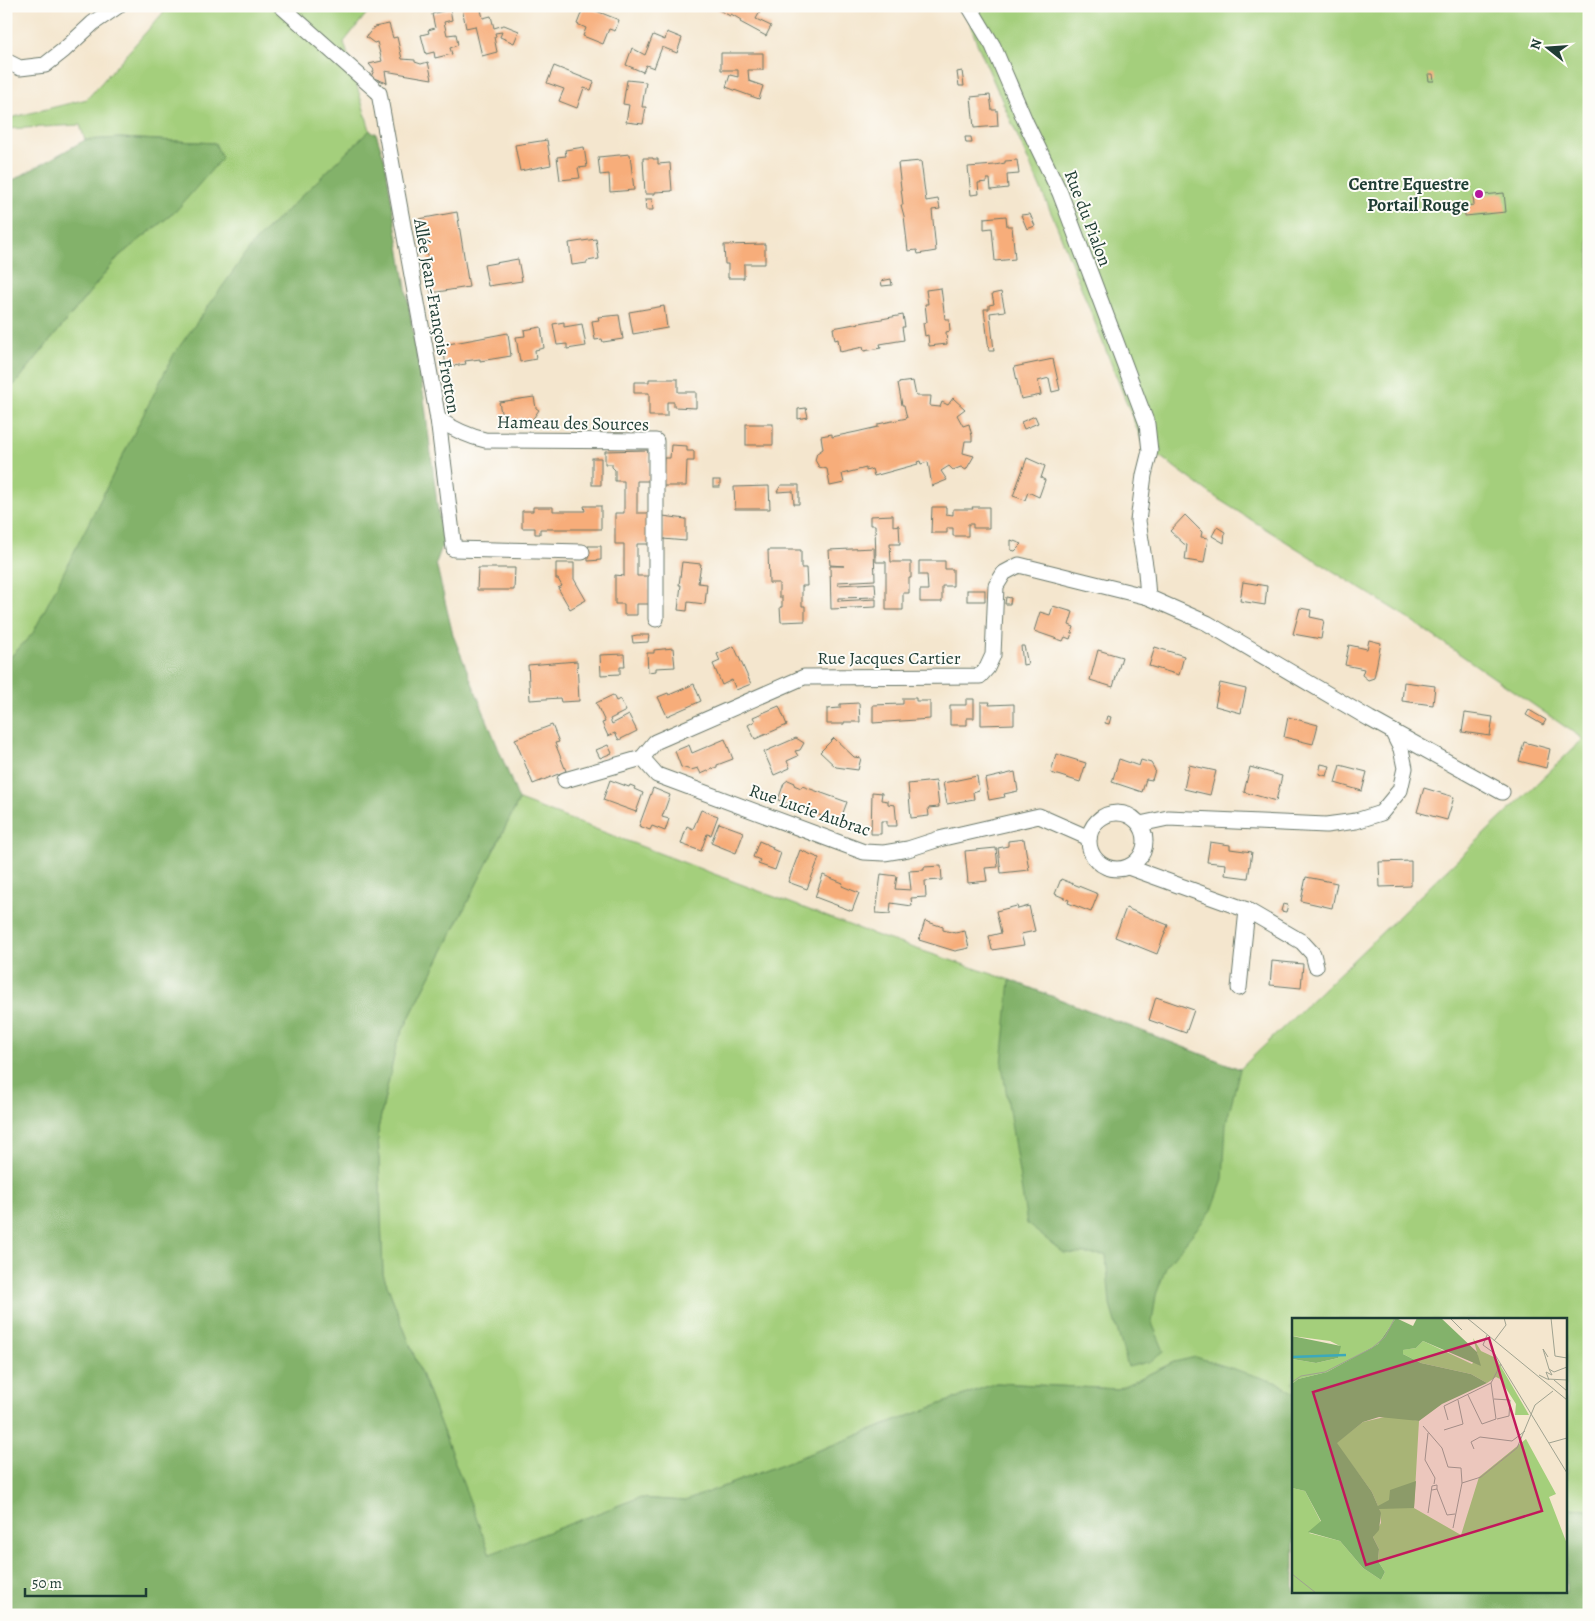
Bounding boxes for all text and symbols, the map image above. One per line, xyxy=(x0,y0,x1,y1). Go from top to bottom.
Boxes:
north arrow xyxy=(1522,22,1572,72)
text: N xyxy=(1525,37,1547,52)
street label: Rue du Pialon xyxy=(1059,166,1117,270)
place label: Centre Equestre Portail Rouge xyxy=(1348,172,1469,217)
marker: Centre Equestre Portail Rouge xyxy=(1473,188,1485,200)
street label: Allée Jean-François Frotton xyxy=(408,216,466,416)
street label: Hameau des Sources xyxy=(497,410,649,436)
street label: Rue Jacques Cartier xyxy=(817,646,961,670)
street label: Rue Lucie Aubrac xyxy=(746,778,874,842)
inset map xyxy=(1292,1318,1568,1594)
scale bar xyxy=(25,1566,146,1598)
text: 50 m xyxy=(32,1573,62,1593)

